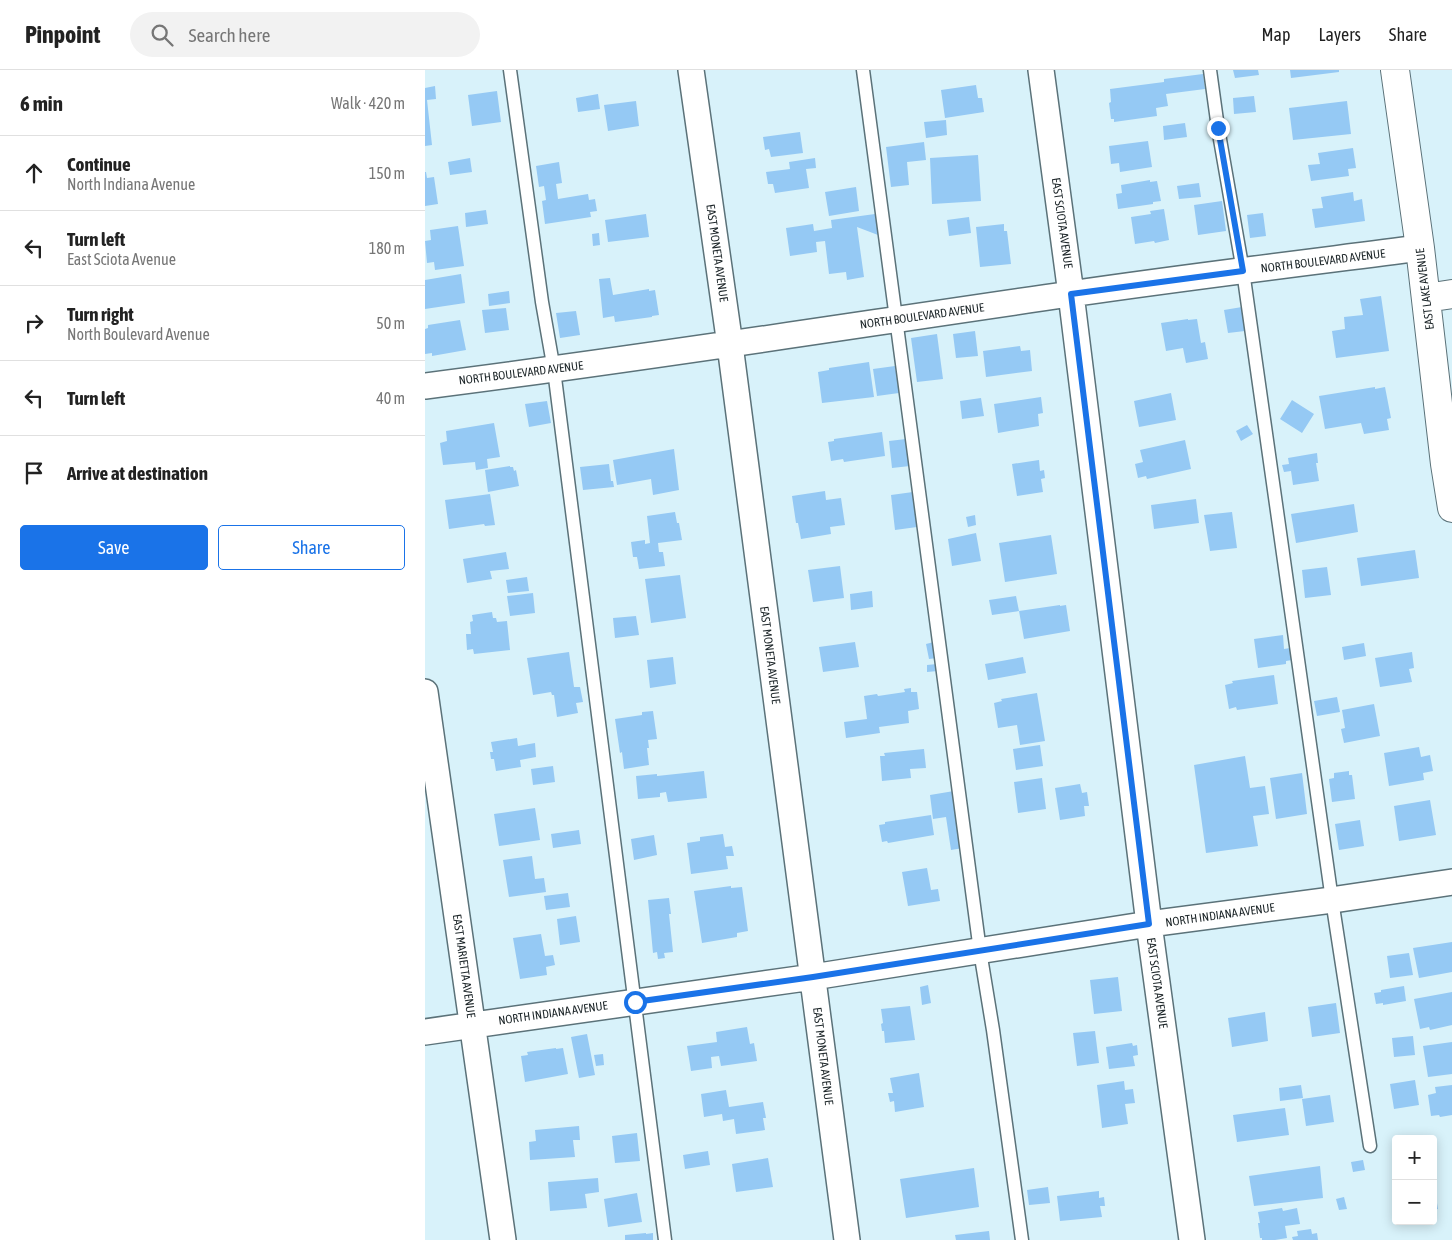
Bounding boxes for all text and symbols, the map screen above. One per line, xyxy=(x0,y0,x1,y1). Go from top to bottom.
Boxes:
search box xyxy=(130,12,480,57)
text: Pinpoint xyxy=(25,21,100,48)
icon: search xyxy=(148,21,176,49)
text: Search here xyxy=(188,24,270,46)
text: Map xyxy=(1261,24,1290,45)
text: Layers xyxy=(1318,24,1361,45)
text: Share xyxy=(1389,24,1427,45)
text: 6 min xyxy=(20,91,63,115)
text: Walk · 420 m xyxy=(331,94,405,112)
route end xyxy=(1207,117,1230,140)
text: Continue xyxy=(67,153,131,175)
icon: ahead xyxy=(20,159,48,187)
text: 150 m xyxy=(369,164,405,182)
text: North Indiana Avenue xyxy=(67,175,195,193)
street label: EAST SCIOTA AVENUE xyxy=(1049,177,1075,269)
street label: EAST MONETA AVENUE xyxy=(703,203,731,303)
text: Turn left xyxy=(67,228,125,250)
icon: left xyxy=(20,234,48,262)
text: 180 m xyxy=(369,239,405,257)
street label: NORTH BOULEVARD AVENUE xyxy=(1260,246,1386,276)
street label: EAST LAKE AVENUE xyxy=(1413,247,1437,331)
text: East Sciota Avenue xyxy=(67,250,176,268)
street label: NORTH BOULEVARD AVENUE xyxy=(859,300,985,332)
text: Turn right xyxy=(67,303,134,325)
icon: right xyxy=(20,309,48,337)
text: 50 m xyxy=(376,314,405,332)
text: North Boulevard Avenue xyxy=(67,325,210,343)
street label: NORTH BOULEVARD AVENUE xyxy=(458,358,584,388)
icon: left xyxy=(20,384,48,412)
text: Turn left xyxy=(67,387,125,409)
text: 40 m xyxy=(376,389,405,407)
icon: arrive xyxy=(20,459,48,487)
text: Arrive at destination xyxy=(67,462,208,484)
button: Save xyxy=(20,525,208,570)
button: Share xyxy=(218,525,405,570)
street label: EAST MONETA AVENUE xyxy=(757,605,783,705)
street label: NORTH INDIANA AVENUE xyxy=(1164,900,1276,930)
street label: EAST MARIETTA AVENUE xyxy=(450,913,478,1019)
street label: EAST SCIOTA AVENUE xyxy=(1144,937,1170,1029)
route start xyxy=(624,991,647,1014)
street label: NORTH INDIANA AVENUE xyxy=(497,998,609,1028)
street label: EAST MONETA AVENUE xyxy=(810,1006,836,1106)
map controls xyxy=(1392,1135,1437,1225)
button: + xyxy=(1392,1135,1437,1180)
button: − xyxy=(1392,1180,1437,1225)

